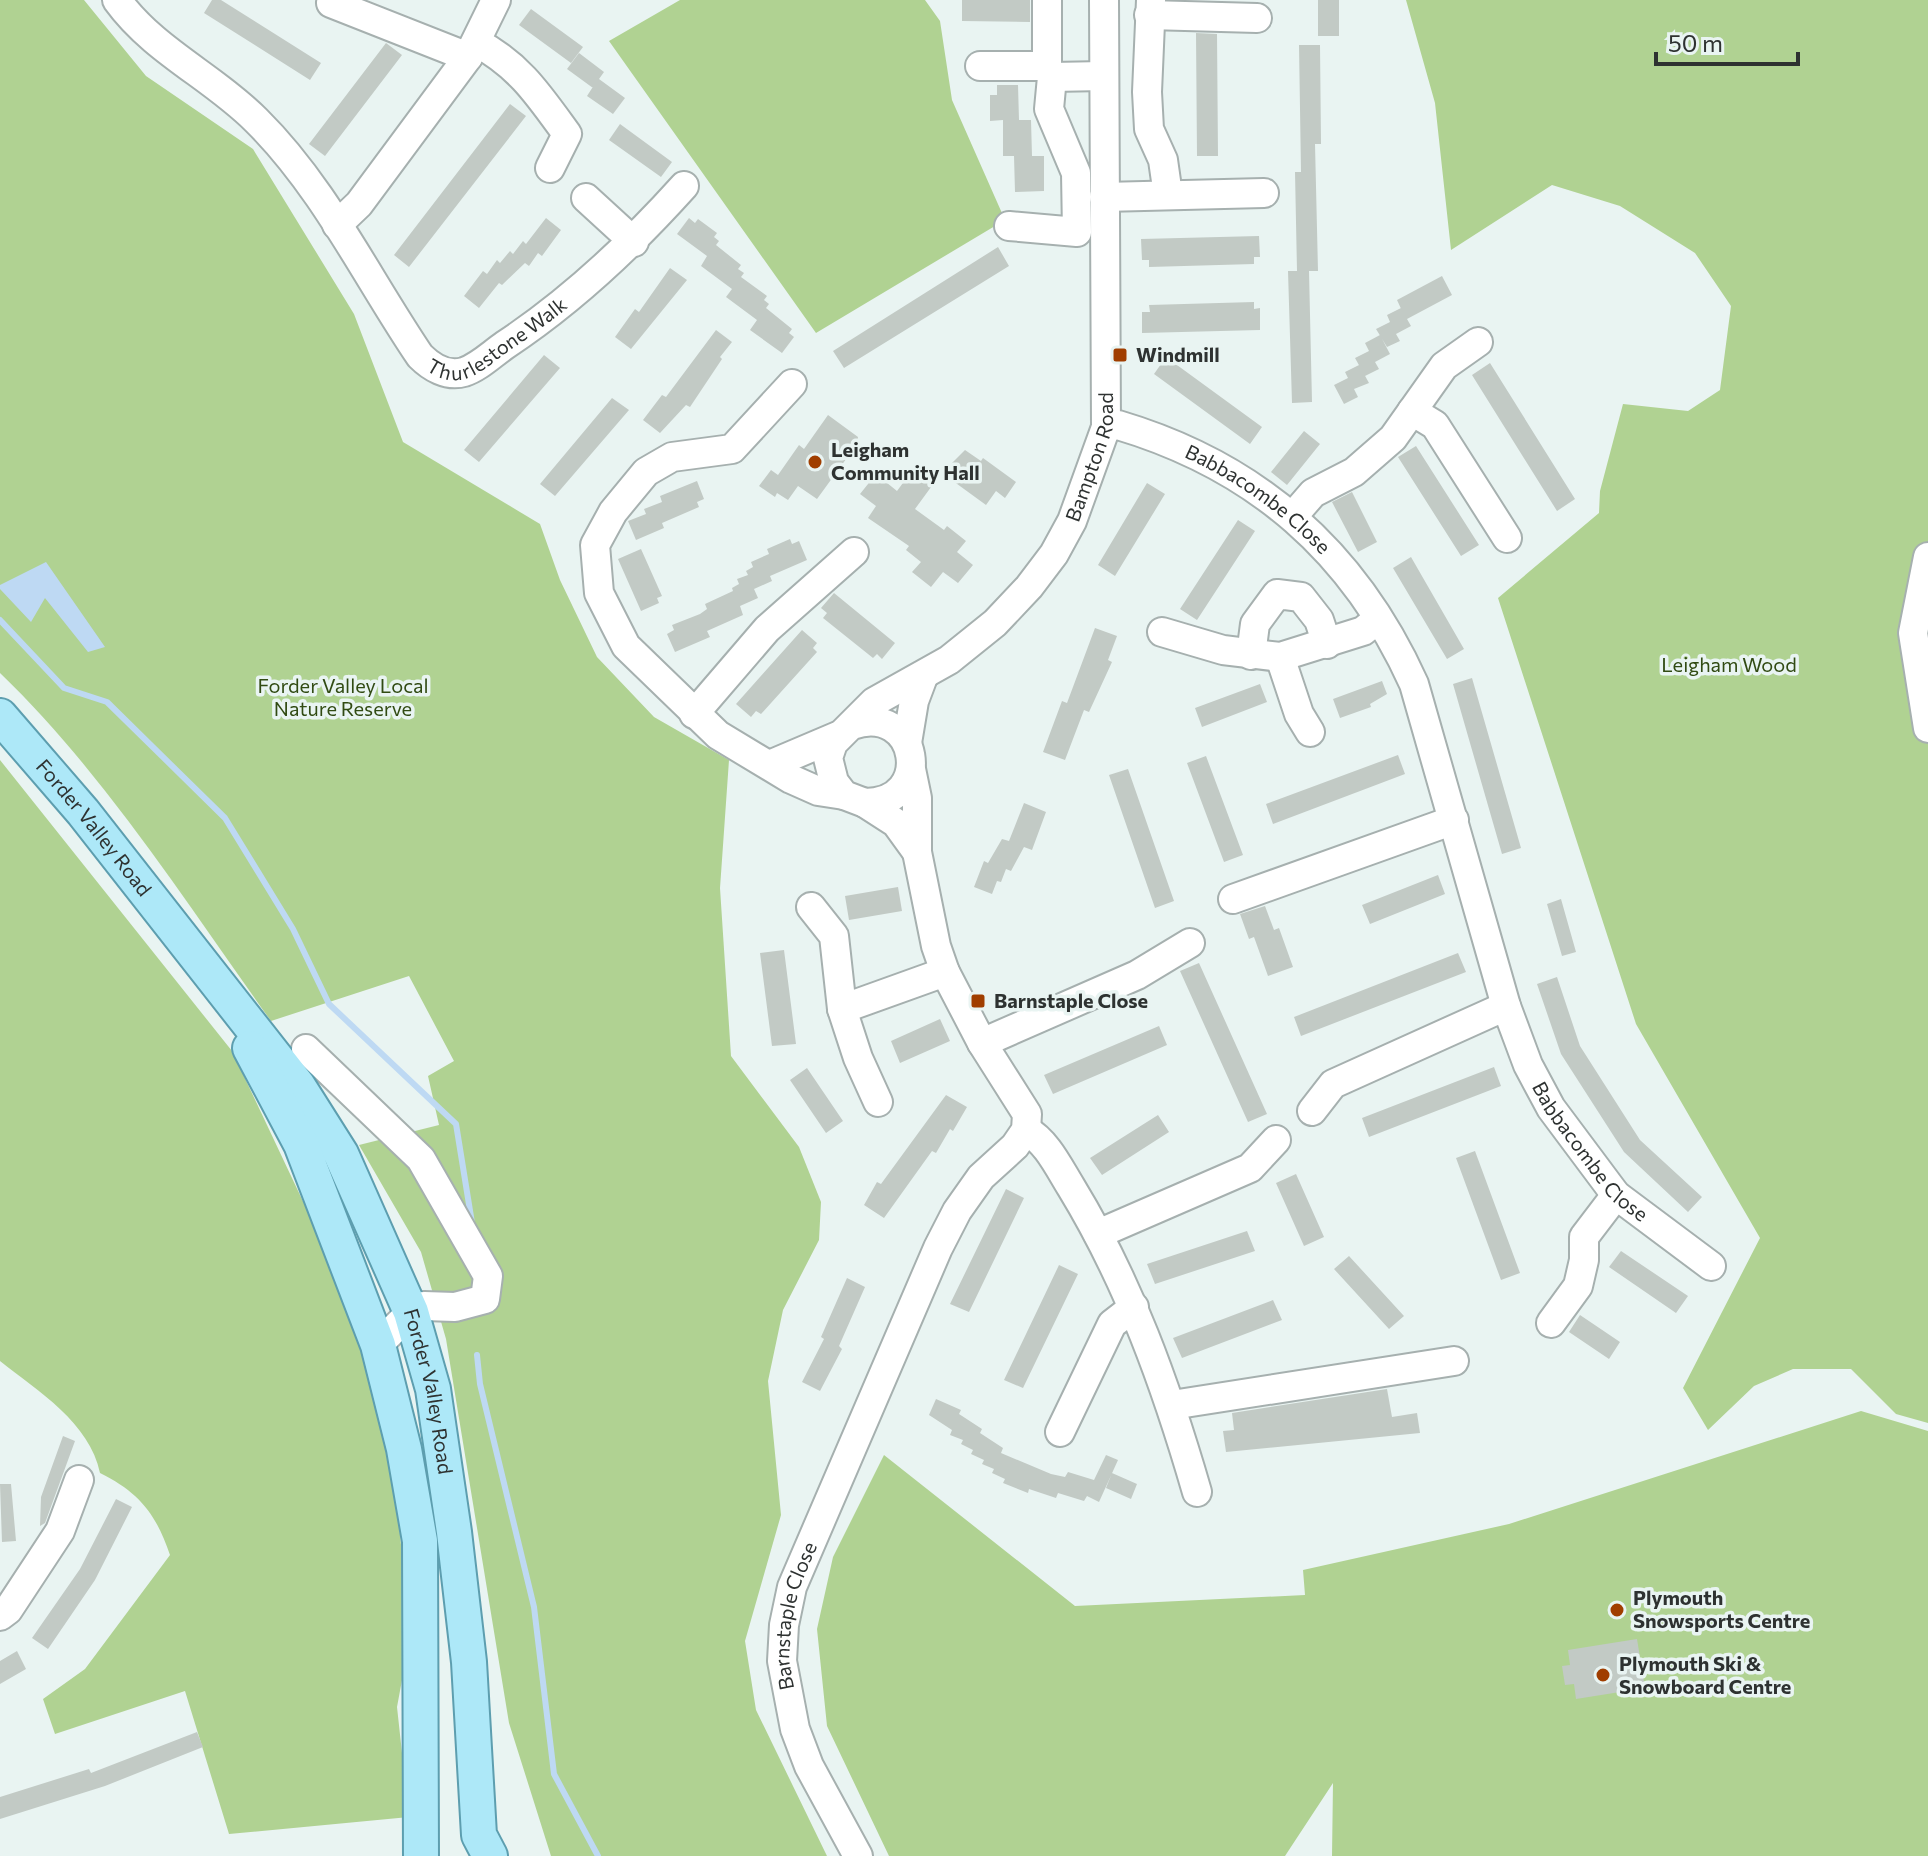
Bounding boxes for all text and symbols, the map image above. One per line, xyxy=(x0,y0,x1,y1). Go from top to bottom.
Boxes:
scale bar xyxy=(1656,16,1798,66)
text: 50 m xyxy=(1668,28,1723,57)
street label: Thurlestone Walk xyxy=(423,291,571,385)
place label: Windmill xyxy=(1136,342,1220,366)
marker: Windmill xyxy=(1111,346,1129,364)
street label: Bampton Road xyxy=(1060,392,1117,525)
place label: Leigham Community Hall xyxy=(831,437,980,484)
street label: Babbacombe Close xyxy=(1182,439,1336,558)
marker: Leigham Community Hall xyxy=(806,453,824,471)
park label: Leigham Wood xyxy=(1661,652,1797,676)
park label: Forder Valley Local Nature Reserve xyxy=(257,673,429,720)
street label: Forder Valley Road xyxy=(32,754,157,900)
place label: Barnstaple Close xyxy=(994,988,1148,1012)
marker: Barnstaple Close xyxy=(969,992,987,1010)
street label: Babbacombe Close xyxy=(1528,1077,1653,1226)
street label: Forder Valley Road xyxy=(400,1305,458,1476)
street label: Barnstaple Close xyxy=(769,1538,821,1692)
place label: Plymouth Snowsports Centre xyxy=(1633,1585,1810,1632)
marker: Plymouth Snowsports Centre xyxy=(1608,1601,1626,1619)
place label: Plymouth Ski & Snowboard Centre xyxy=(1619,1651,1791,1698)
marker: Plymouth Ski & Snowboard Centre xyxy=(1594,1666,1612,1684)

